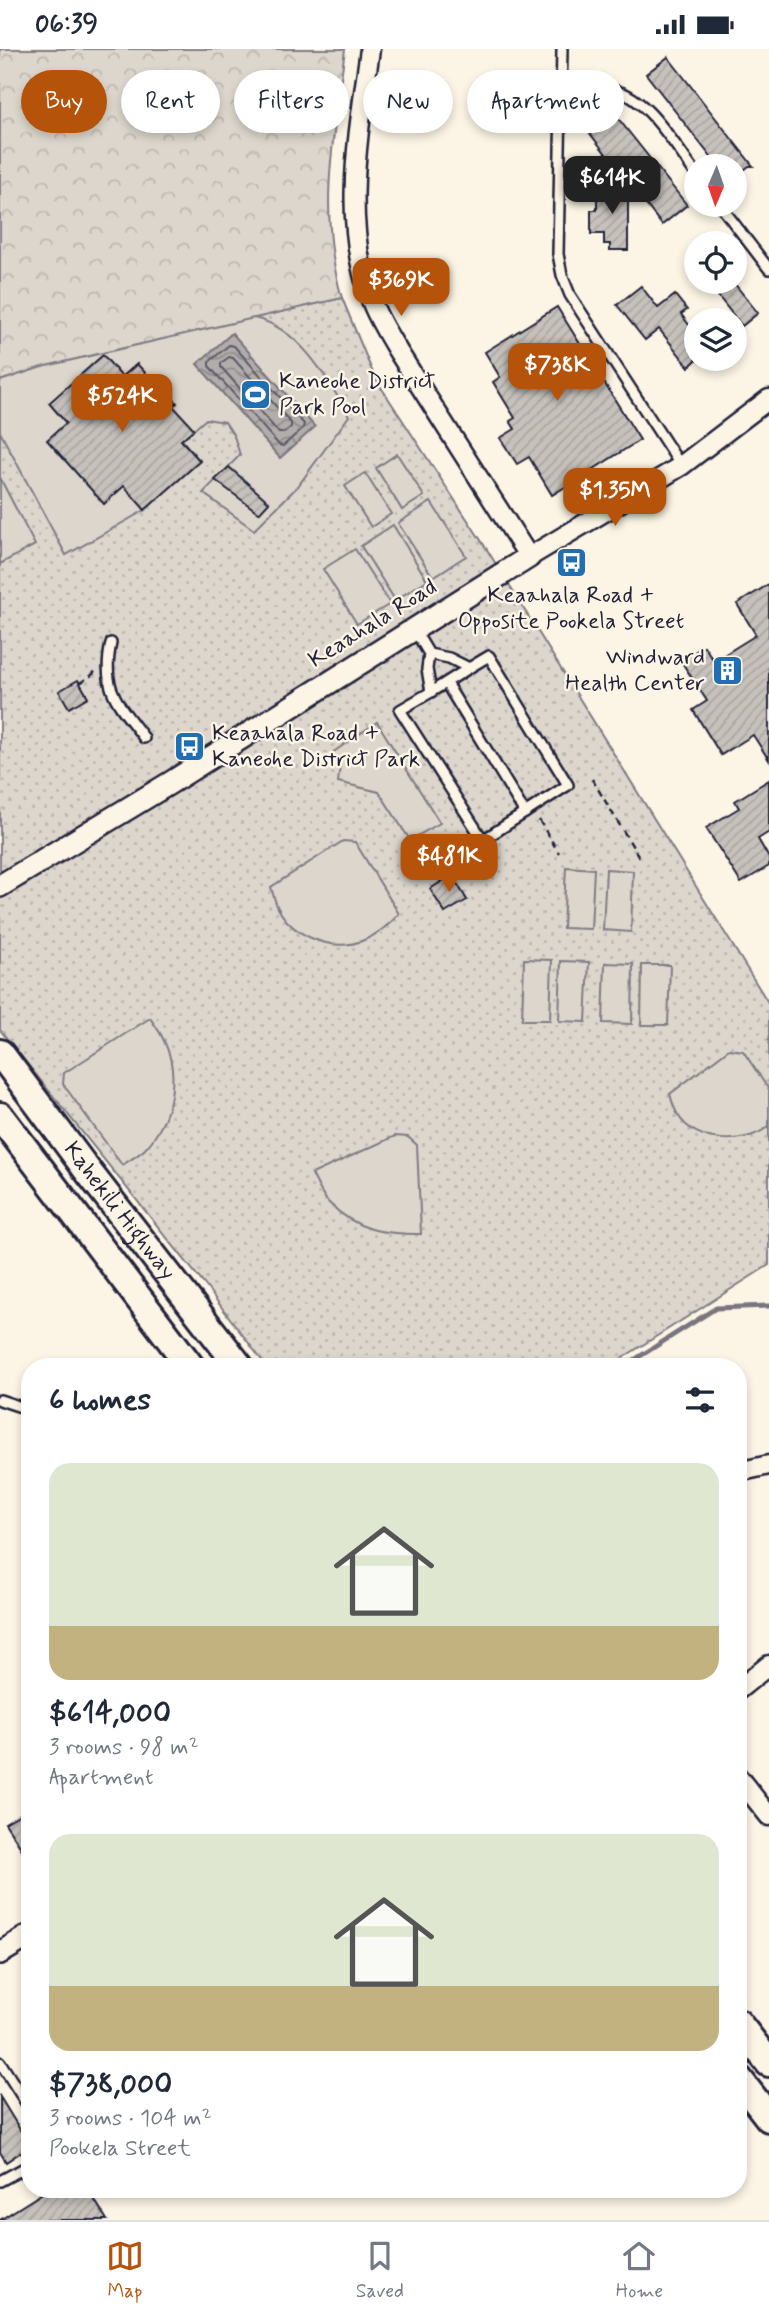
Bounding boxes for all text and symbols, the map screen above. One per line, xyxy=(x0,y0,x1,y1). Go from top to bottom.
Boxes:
text: 06:39 xyxy=(35,8,98,42)
chip: Buy xyxy=(21,70,107,133)
chip: Rent xyxy=(121,70,220,133)
chip: Filters xyxy=(234,70,349,133)
chip: New xyxy=(363,70,453,133)
chip: Apartment xyxy=(467,70,624,133)
north arrow xyxy=(684,154,747,217)
map controls xyxy=(684,154,747,371)
pin: $614K xyxy=(563,157,661,216)
text: $614K xyxy=(580,164,644,194)
button: locate xyxy=(684,231,747,294)
pin: $369K xyxy=(352,259,450,318)
text: $369K xyxy=(369,266,433,296)
button: layers xyxy=(684,308,747,371)
pin: $738K xyxy=(508,343,606,403)
text: $738K xyxy=(524,351,590,381)
place label: Kaneohe District Park Pool xyxy=(279,367,435,423)
pin: $524K xyxy=(73,375,171,434)
sports icon: Kaneohe District Park Pool xyxy=(239,378,273,412)
text: $524K xyxy=(87,382,157,412)
pin: $1.35M xyxy=(558,469,672,528)
text: $1.35M xyxy=(579,476,651,506)
bus stop icon: Keaahala Road + Opposite Pookela Street xyxy=(554,545,588,579)
street label: Keaahala Road xyxy=(303,573,443,675)
place label: Keaahala Road + Opposite Pookela Street xyxy=(458,581,684,637)
place label: Windward Health Center xyxy=(565,643,705,699)
building icon: Windward Health Center xyxy=(711,654,745,688)
place label: Keaahala Road + Kaneohe District Park xyxy=(212,719,420,775)
bus stop icon: Keaahala Road + Kaneohe District Park xyxy=(172,730,206,764)
pin: $481K xyxy=(400,835,498,894)
text: $481K xyxy=(417,842,481,872)
street label: Kahekili Highway xyxy=(56,1136,182,1286)
text: 6 homes xyxy=(49,1381,151,1420)
icon: filters xyxy=(681,1381,719,1419)
icon: home xyxy=(321,1508,447,1634)
text: $614,000 xyxy=(49,1694,171,1733)
text: 3 rooms · 98 m² xyxy=(49,1733,199,1763)
text: Apartment xyxy=(49,1763,154,1793)
icon: home xyxy=(321,1879,447,2005)
text: $738,000 xyxy=(49,2065,172,2104)
text: 3 rooms · 104 m² xyxy=(49,2104,212,2134)
text: Pookela Street xyxy=(49,2134,191,2164)
tab: Map xyxy=(106,2237,144,2304)
tab: Saved xyxy=(356,2237,404,2304)
tab: Home xyxy=(616,2237,663,2304)

